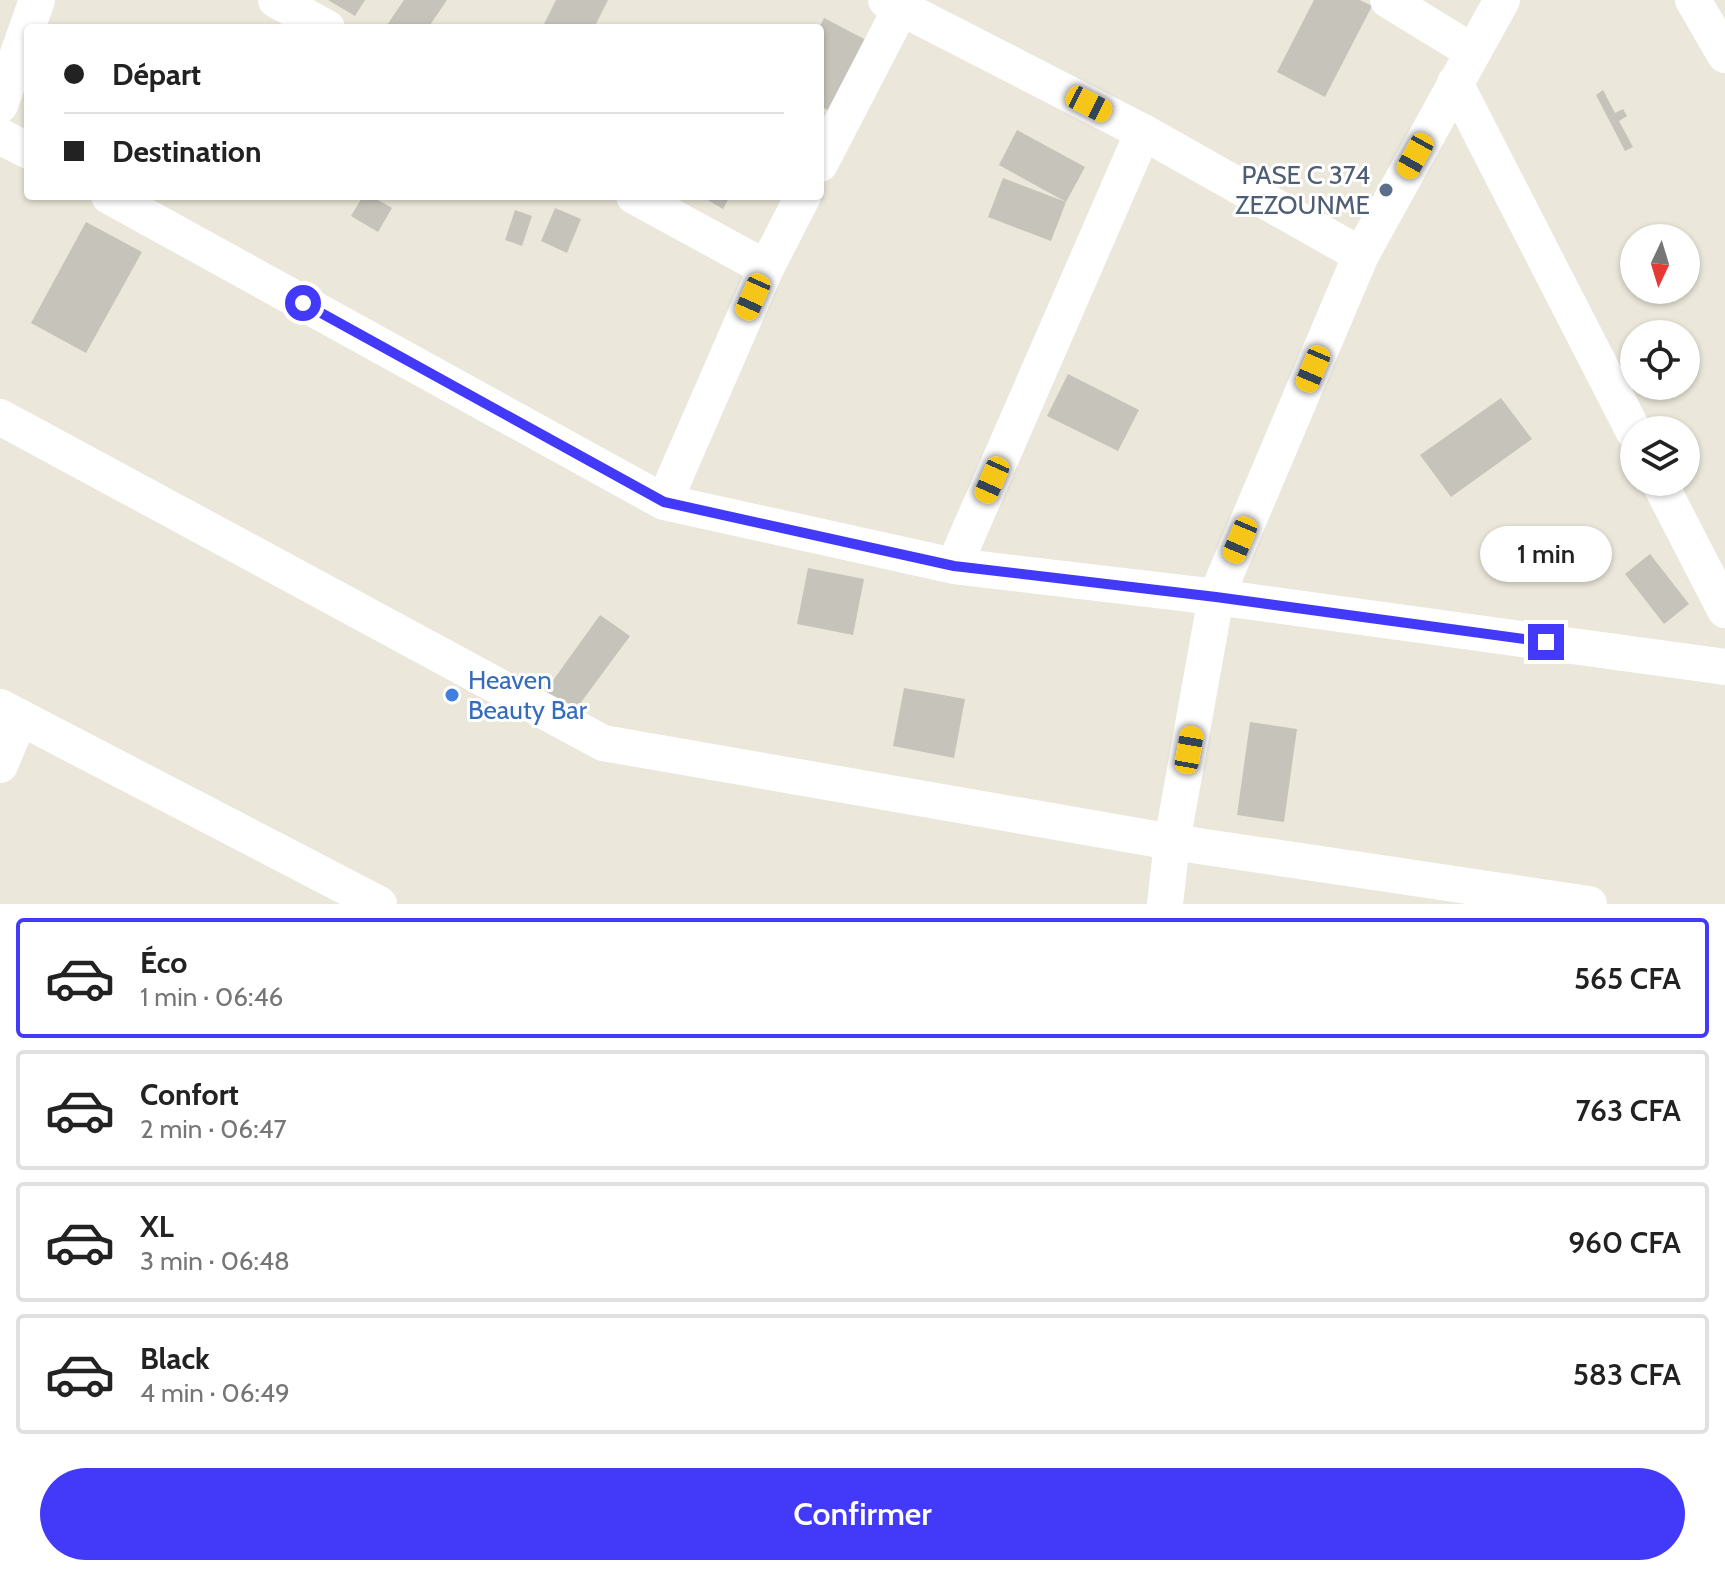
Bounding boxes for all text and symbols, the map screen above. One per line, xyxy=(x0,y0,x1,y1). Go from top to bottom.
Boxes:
text: Départ xyxy=(112,56,201,93)
car xyxy=(1062,82,1116,126)
car xyxy=(1393,129,1437,183)
text: Destination xyxy=(112,133,262,170)
place label: PASE C 374 ZEZOUNME xyxy=(1235,159,1370,221)
marker: PASE C 374 ZEZOUNME xyxy=(1377,181,1395,199)
north arrow xyxy=(1620,224,1700,304)
map controls xyxy=(1620,224,1700,496)
car xyxy=(732,270,774,324)
route start xyxy=(285,285,321,321)
button: locate xyxy=(1620,320,1700,400)
car xyxy=(1293,342,1333,396)
button: layers xyxy=(1620,416,1700,496)
car xyxy=(971,453,1013,507)
car xyxy=(1220,513,1260,567)
callout: 1 min xyxy=(1480,526,1612,582)
text: 1 min xyxy=(1517,538,1575,570)
route end xyxy=(1528,624,1564,660)
place label: Heaven Beauty Bar xyxy=(468,664,588,726)
marker: Heaven Beauty Bar xyxy=(443,686,461,704)
car xyxy=(1173,724,1205,776)
icon: car xyxy=(44,942,116,1014)
text: Éco xyxy=(140,944,187,981)
text: 565 CFA xyxy=(1574,960,1681,997)
text: 1 min · 06:46 xyxy=(140,981,283,1013)
icon: car xyxy=(44,1074,116,1146)
text: Confort xyxy=(140,1076,239,1113)
text: 763 CFA xyxy=(1575,1092,1681,1129)
text: 2 min · 06:47 xyxy=(140,1113,287,1145)
icon: car xyxy=(44,1206,116,1278)
text: XL xyxy=(140,1208,174,1245)
text: 960 CFA xyxy=(1568,1224,1681,1261)
text: 3 min · 06:48 xyxy=(140,1245,290,1277)
icon: car xyxy=(44,1338,116,1410)
text: Black xyxy=(140,1340,210,1377)
text: 583 CFA xyxy=(1573,1356,1681,1393)
text: 4 min · 06:49 xyxy=(140,1377,290,1409)
button: Confirmer xyxy=(40,1468,1685,1560)

